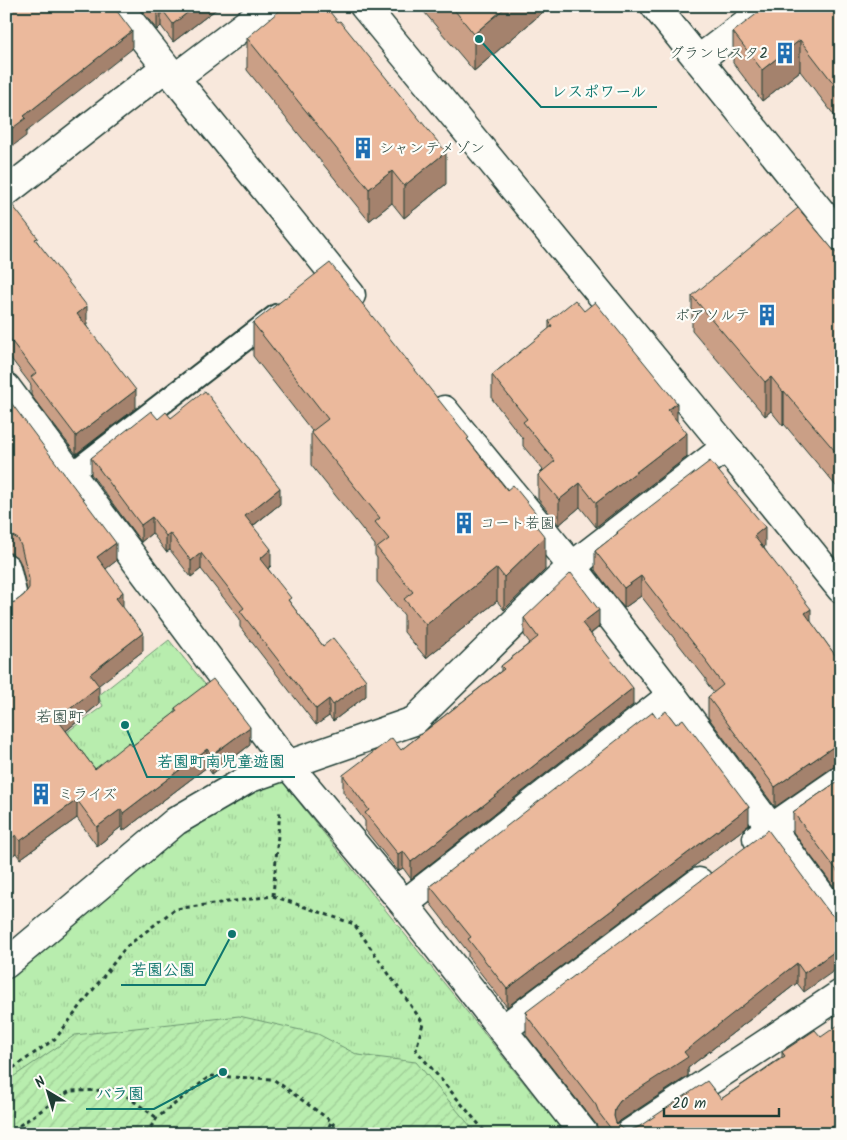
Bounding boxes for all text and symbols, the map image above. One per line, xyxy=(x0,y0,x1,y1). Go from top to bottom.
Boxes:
building icon: グランビスタ2 xyxy=(772,40,798,66)
place label: グランビスタ2 xyxy=(669,42,768,66)
callout: レスポワール xyxy=(541,76,657,107)
text: レスポワール xyxy=(551,80,647,105)
building icon: シャンテメゾン xyxy=(350,135,376,161)
place label: シャンテメゾン xyxy=(379,137,485,161)
building icon: ボアソルテ xyxy=(754,302,780,328)
place label: ボアソルテ xyxy=(675,304,750,328)
building icon: コート若園 xyxy=(451,510,477,536)
place label: コート若園 xyxy=(480,512,555,536)
district label: 若園町 xyxy=(36,705,84,730)
callout: 若園町南児童遊園 xyxy=(147,746,295,777)
text: 若園町南児童遊園 xyxy=(157,750,285,775)
building icon: ミライズ xyxy=(28,781,54,807)
place label: ミライズ xyxy=(58,783,117,807)
callout: 若園公園 xyxy=(121,954,205,985)
text: 若園公園 xyxy=(131,958,195,983)
north arrow xyxy=(22,1068,72,1118)
text: N xyxy=(30,1071,51,1094)
callout: バラ園 xyxy=(86,1078,154,1109)
text: バラ園 xyxy=(96,1082,144,1107)
scale bar xyxy=(664,1085,780,1117)
text: 20 m xyxy=(672,1092,706,1116)

